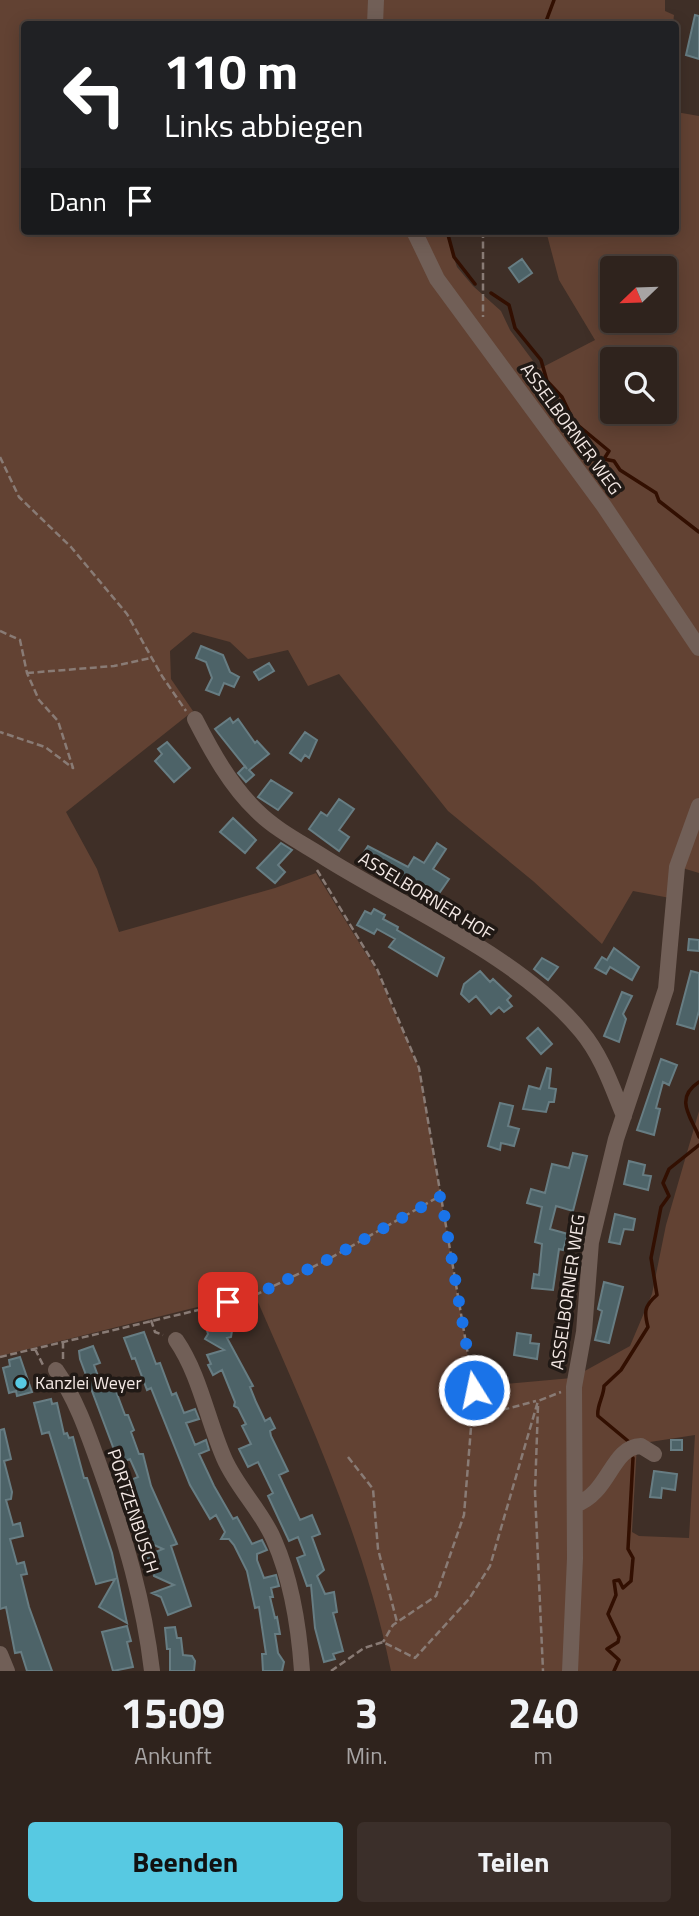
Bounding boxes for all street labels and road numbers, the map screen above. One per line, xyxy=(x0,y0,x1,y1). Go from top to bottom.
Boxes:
street label: ASSELBORNER WEG xyxy=(514,357,628,500)
street label: ASSELBORNER HOF xyxy=(354,844,499,947)
street label: ASSELBORNER WEG xyxy=(543,1212,592,1371)
street label: PORTZENBUSCH xyxy=(101,1445,166,1576)

